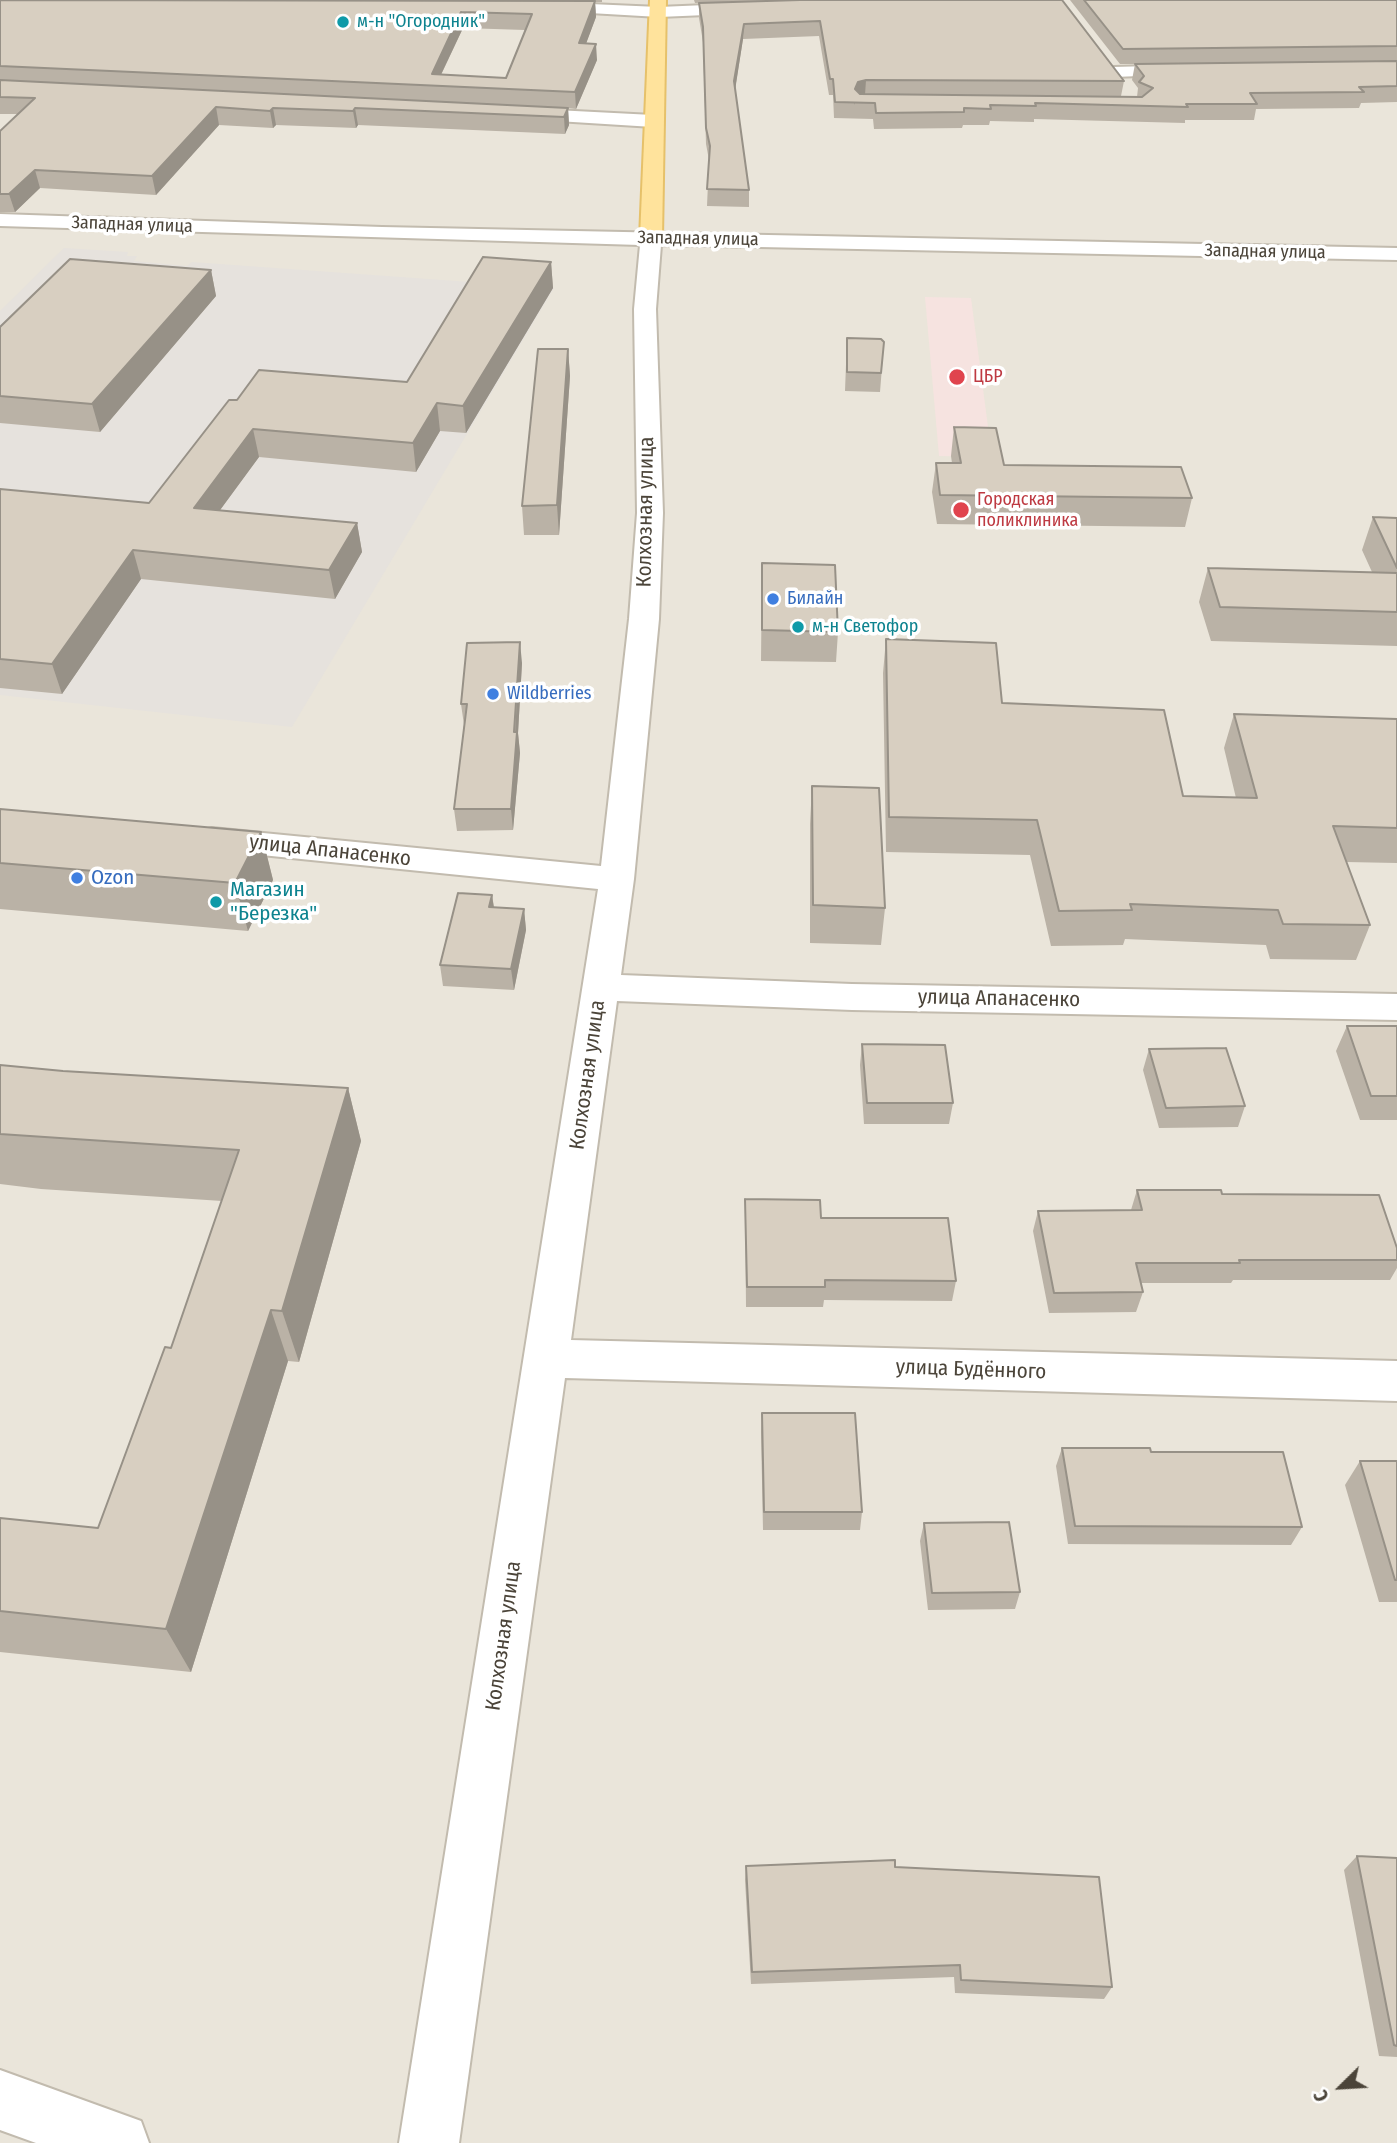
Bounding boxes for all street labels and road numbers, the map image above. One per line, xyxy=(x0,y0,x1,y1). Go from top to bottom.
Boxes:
street label: Западная улица xyxy=(71,212,193,238)
street label: Западная улица xyxy=(637,227,759,251)
street label: Западная улица xyxy=(1204,240,1326,264)
street label: Колхозная улица xyxy=(632,436,660,588)
street label: улица Апанасенко xyxy=(248,830,412,872)
street label: улица Апанасенко xyxy=(918,985,1080,1013)
street label: Колхозная улица xyxy=(565,999,611,1151)
street label: улица Будённого xyxy=(895,1355,1047,1385)
street label: Колхозная улица xyxy=(481,1560,527,1712)

